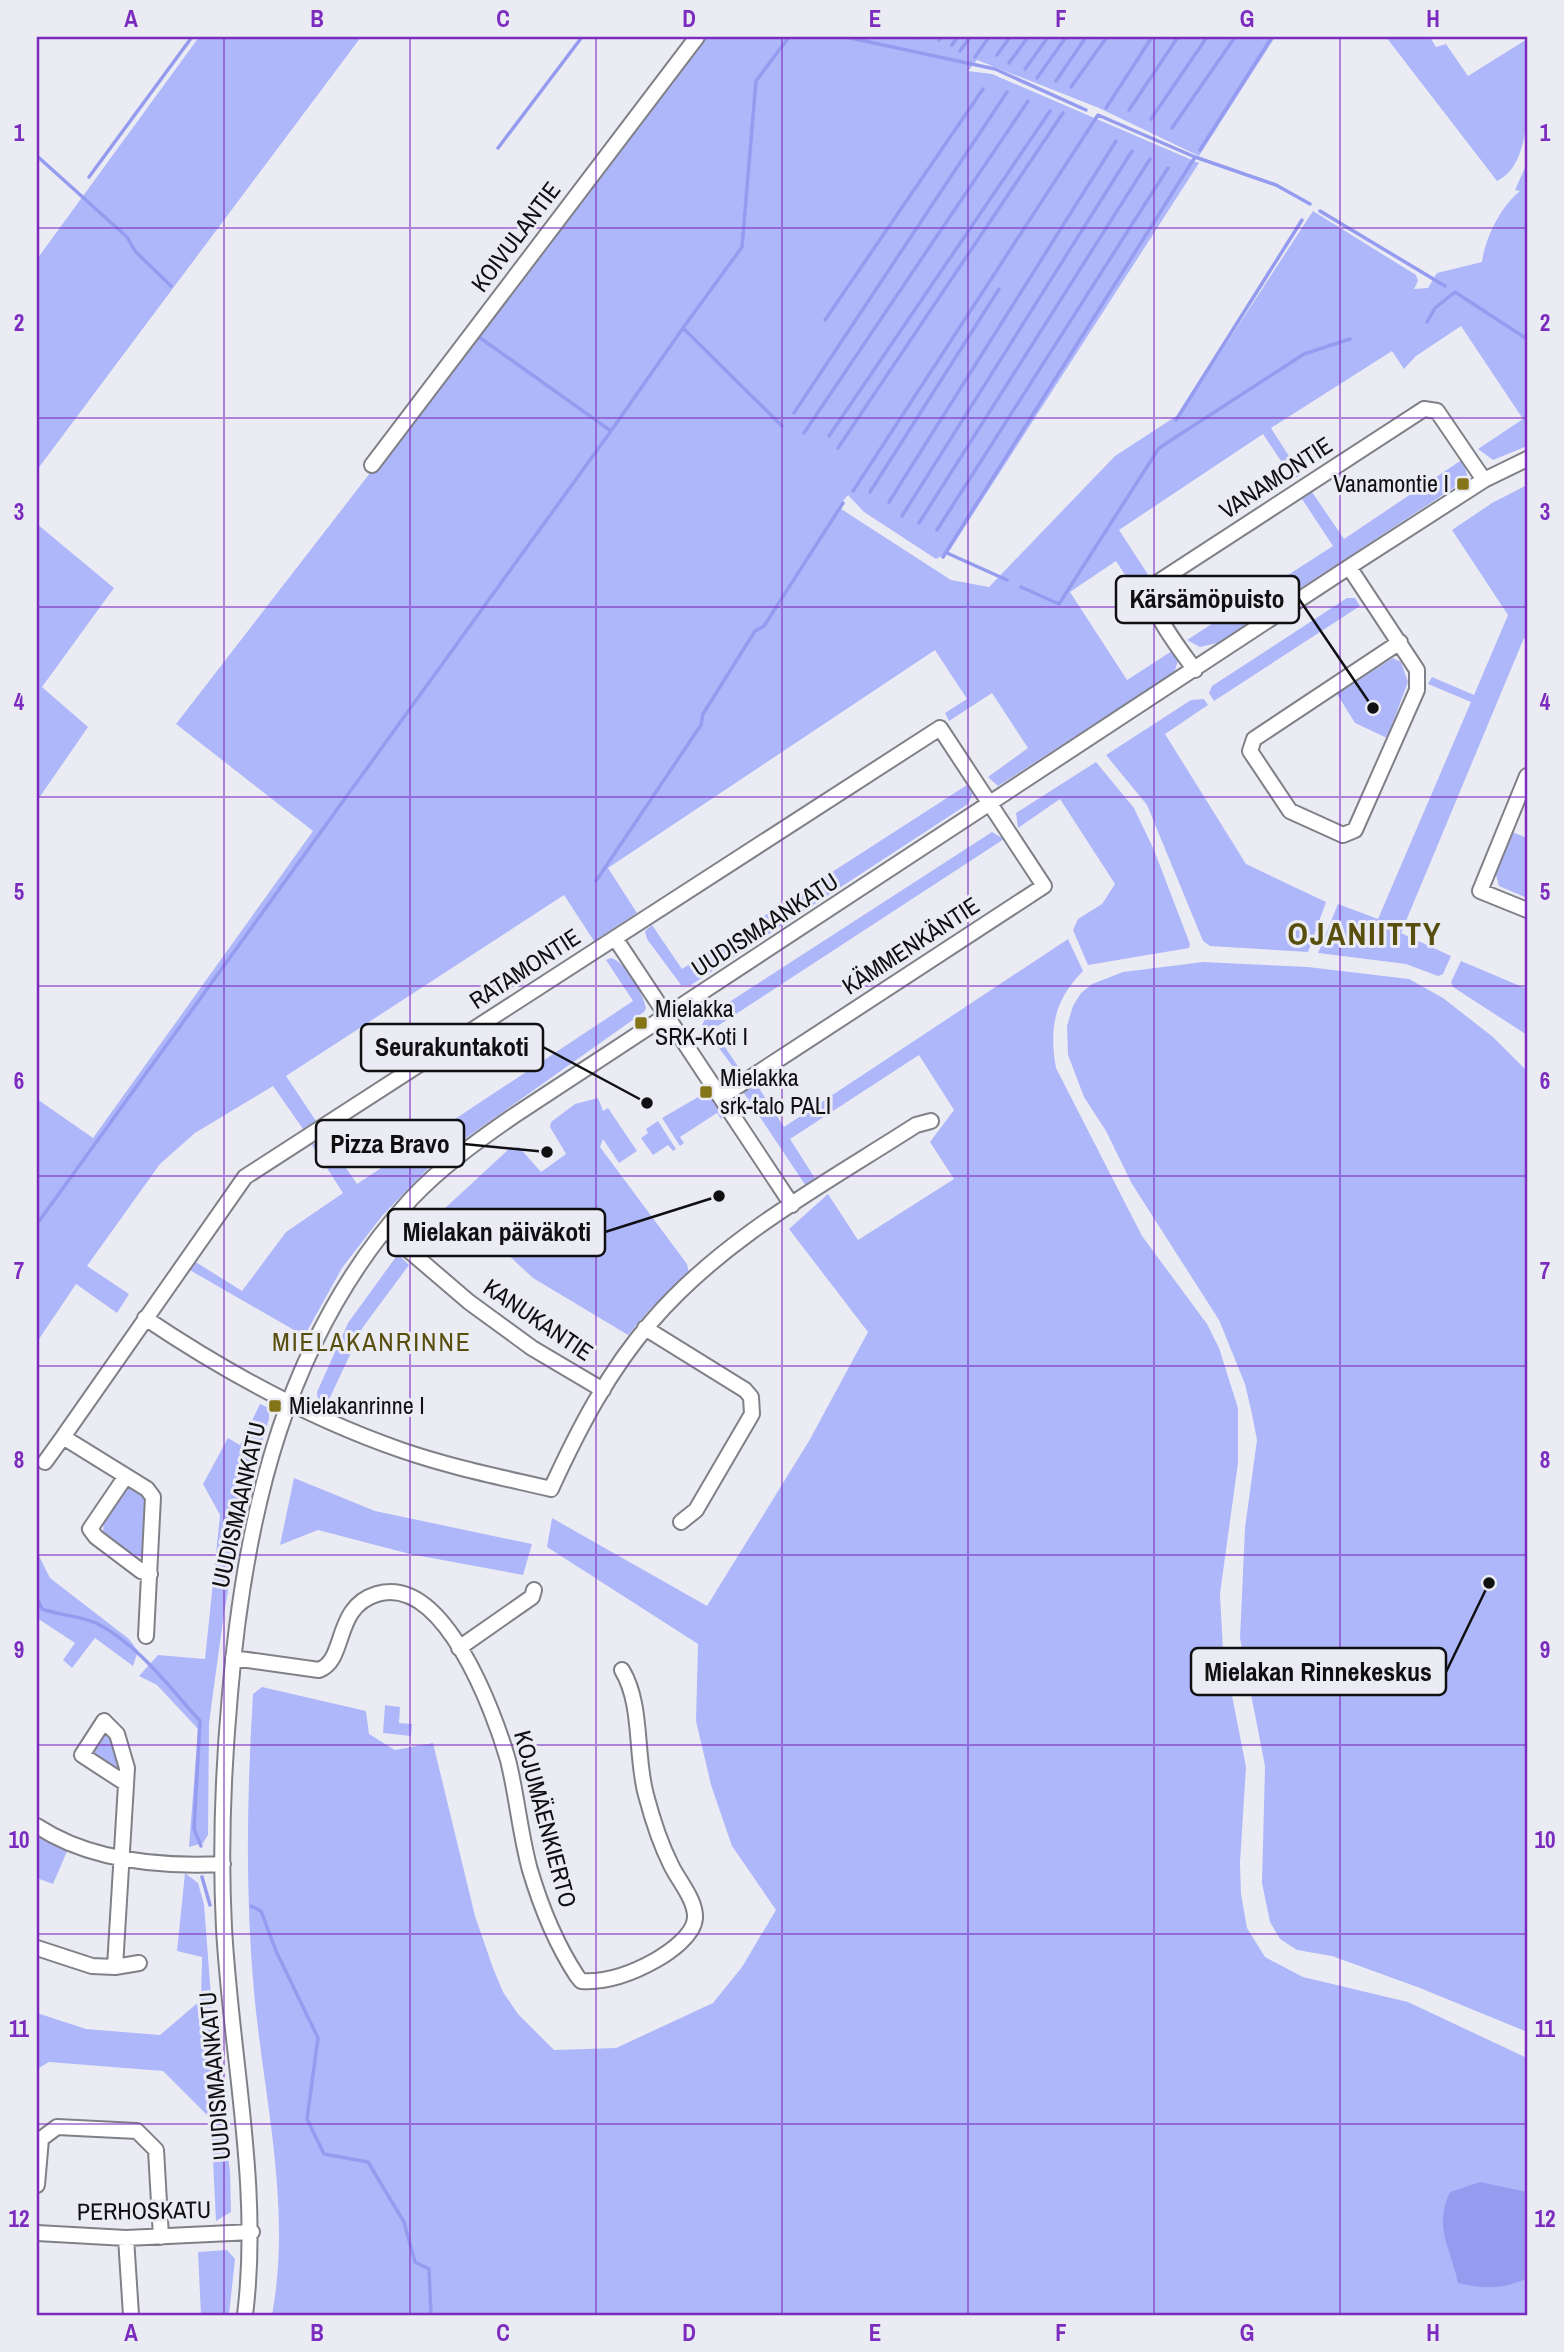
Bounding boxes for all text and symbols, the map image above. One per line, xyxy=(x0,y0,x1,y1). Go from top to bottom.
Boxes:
text: A xyxy=(124,3,138,34)
text: B xyxy=(310,3,324,34)
text: C xyxy=(496,3,510,34)
text: D xyxy=(682,3,696,34)
text: E xyxy=(869,3,881,34)
text: F xyxy=(1055,3,1067,34)
text: G xyxy=(1240,3,1254,34)
text: H xyxy=(1426,3,1440,34)
text: 1 xyxy=(14,117,25,148)
text: 1 xyxy=(1540,117,1551,148)
street label: KOIVULANTIE xyxy=(463,175,567,298)
text: 2 xyxy=(14,307,24,338)
text: 2 xyxy=(1540,307,1550,338)
street label: VANAMONTIE xyxy=(1213,429,1338,526)
place label: Vanamontie I xyxy=(1333,467,1449,499)
marker: Vanamontie I xyxy=(1455,476,1471,492)
text: 3 xyxy=(14,496,24,527)
text: 3 xyxy=(1540,496,1550,527)
callout: Kärsämöpuisto xyxy=(1116,576,1299,623)
text: Kärsämöpuisto xyxy=(1129,581,1285,616)
text: 4 xyxy=(14,686,25,717)
text: 4 xyxy=(1540,686,1551,717)
street label: UUDISMAANKATU xyxy=(685,865,844,984)
text: 5 xyxy=(14,876,24,907)
text: 5 xyxy=(1540,876,1550,907)
street label: KÄMMENKÄNTIE xyxy=(836,889,985,1001)
district label: OJANIITTY xyxy=(1287,912,1443,955)
street label: RATAMONTIE xyxy=(463,920,586,1016)
place label: Mielakka SRK-Koti I xyxy=(655,992,748,1052)
marker: Mielakka SRK-Koti I xyxy=(633,1015,649,1031)
callout: Seurakuntakoti xyxy=(361,1024,543,1071)
text: Seurakuntakoti xyxy=(375,1029,529,1064)
place label: Mielakka srk-talo PALI xyxy=(720,1061,831,1121)
text: 6 xyxy=(14,1065,24,1096)
text: 6 xyxy=(1540,1065,1550,1096)
marker: Mielakka srk-talo PALI xyxy=(698,1084,714,1100)
callout: Pizza Bravo xyxy=(316,1120,464,1167)
text: Pizza Bravo xyxy=(330,1126,450,1161)
callout: Mielakan päiväkoti xyxy=(388,1209,605,1256)
text: Mielakan päiväkoti xyxy=(403,1214,591,1249)
text: 7 xyxy=(14,1255,24,1286)
text: 7 xyxy=(1540,1255,1550,1286)
street label: KANUKANTIE xyxy=(477,1271,600,1368)
district label: MIELAKANRINNE xyxy=(272,1324,472,1359)
place label: Mielakanrinne I xyxy=(289,1389,425,1421)
marker: Mielakanrinne I xyxy=(267,1398,283,1414)
street label: UUDISMAANKATU xyxy=(203,1419,273,1591)
text: 8 xyxy=(14,1444,24,1475)
text: 8 xyxy=(1540,1444,1550,1475)
text: 9 xyxy=(14,1634,24,1665)
text: 9 xyxy=(1540,1634,1550,1665)
callout: Mielakan Rinnekeskus xyxy=(1191,1648,1446,1695)
text: Mielakan Rinnekeskus xyxy=(1204,1654,1432,1689)
street label: KOJUMÄENKIERTO xyxy=(507,1727,585,1911)
text: 10 xyxy=(9,1824,29,1855)
text: 10 xyxy=(1535,1824,1555,1855)
street label: UUDISMAANKATU xyxy=(191,1990,237,2162)
text: 11 xyxy=(9,2013,29,2044)
text: 11 xyxy=(1535,2013,1555,2044)
street label: PERHOSKATU xyxy=(77,2193,211,2227)
text: 12 xyxy=(9,2203,29,2234)
text: 12 xyxy=(1535,2203,1555,2234)
text: A xyxy=(124,2317,138,2348)
text: B xyxy=(310,2317,324,2348)
text: C xyxy=(496,2317,510,2348)
text: D xyxy=(682,2317,696,2348)
text: E xyxy=(869,2317,881,2348)
text: F xyxy=(1055,2317,1067,2348)
text: G xyxy=(1240,2317,1254,2348)
text: H xyxy=(1426,2317,1440,2348)

